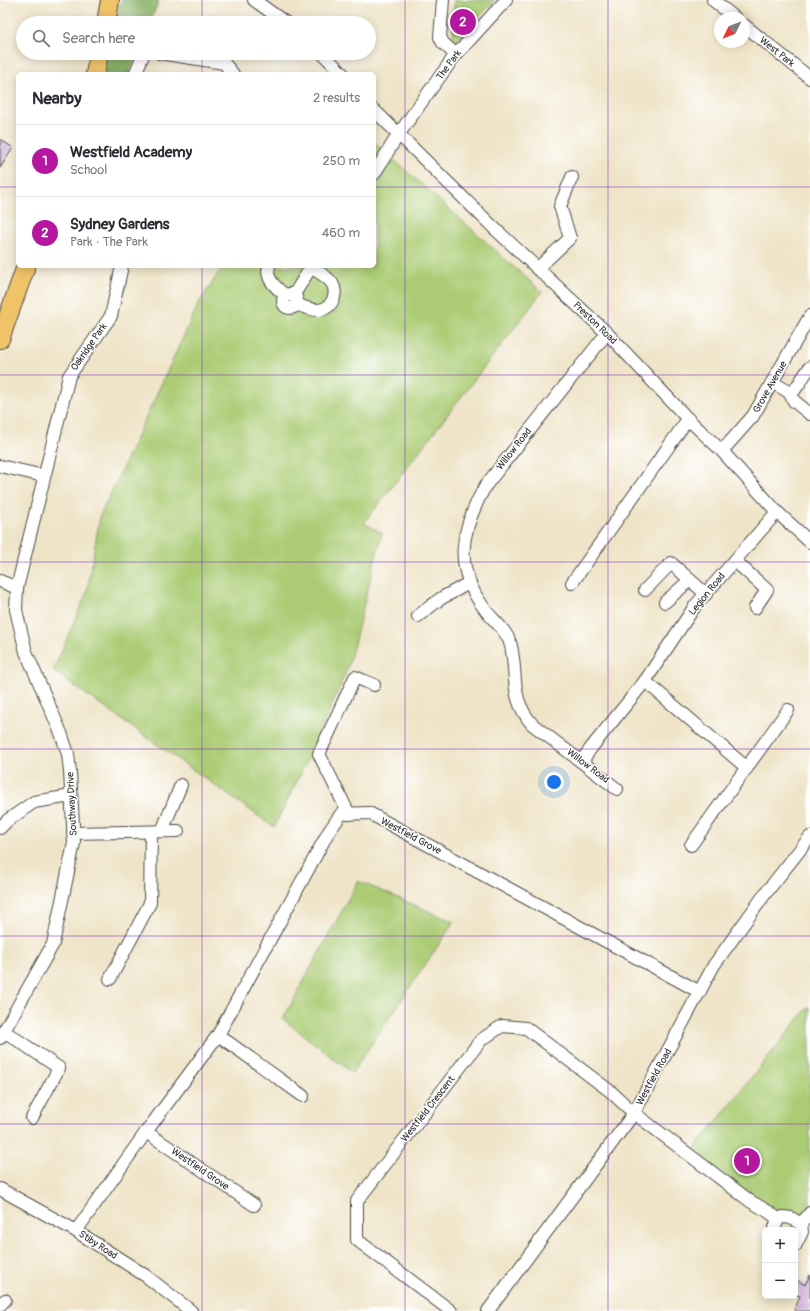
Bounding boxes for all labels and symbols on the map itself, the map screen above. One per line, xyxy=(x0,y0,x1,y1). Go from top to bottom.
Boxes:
pin: 2 xyxy=(450,7,476,37)
north arrow xyxy=(714,12,750,48)
street label: West Park xyxy=(757,34,798,70)
street label: The Park xyxy=(434,47,465,83)
street label: Preston Road xyxy=(571,299,619,347)
street label: Oakridge Park xyxy=(68,320,110,373)
street label: Grove Avenue xyxy=(750,359,790,415)
street label: Willow Road xyxy=(494,426,534,472)
street label: Legion Road xyxy=(686,570,728,618)
street label: Willow Road xyxy=(564,746,612,786)
street label: Southway Drive xyxy=(64,772,80,836)
your location xyxy=(544,772,564,792)
street label: Westfield Grove xyxy=(379,815,443,857)
street label: Westfield Road xyxy=(634,1046,675,1107)
street label: Westfield Crescent xyxy=(398,1073,458,1144)
street label: Westfield Grove xyxy=(169,1145,231,1193)
pin: 1 xyxy=(734,1146,760,1176)
street label: Stiby Road xyxy=(76,1228,120,1262)

